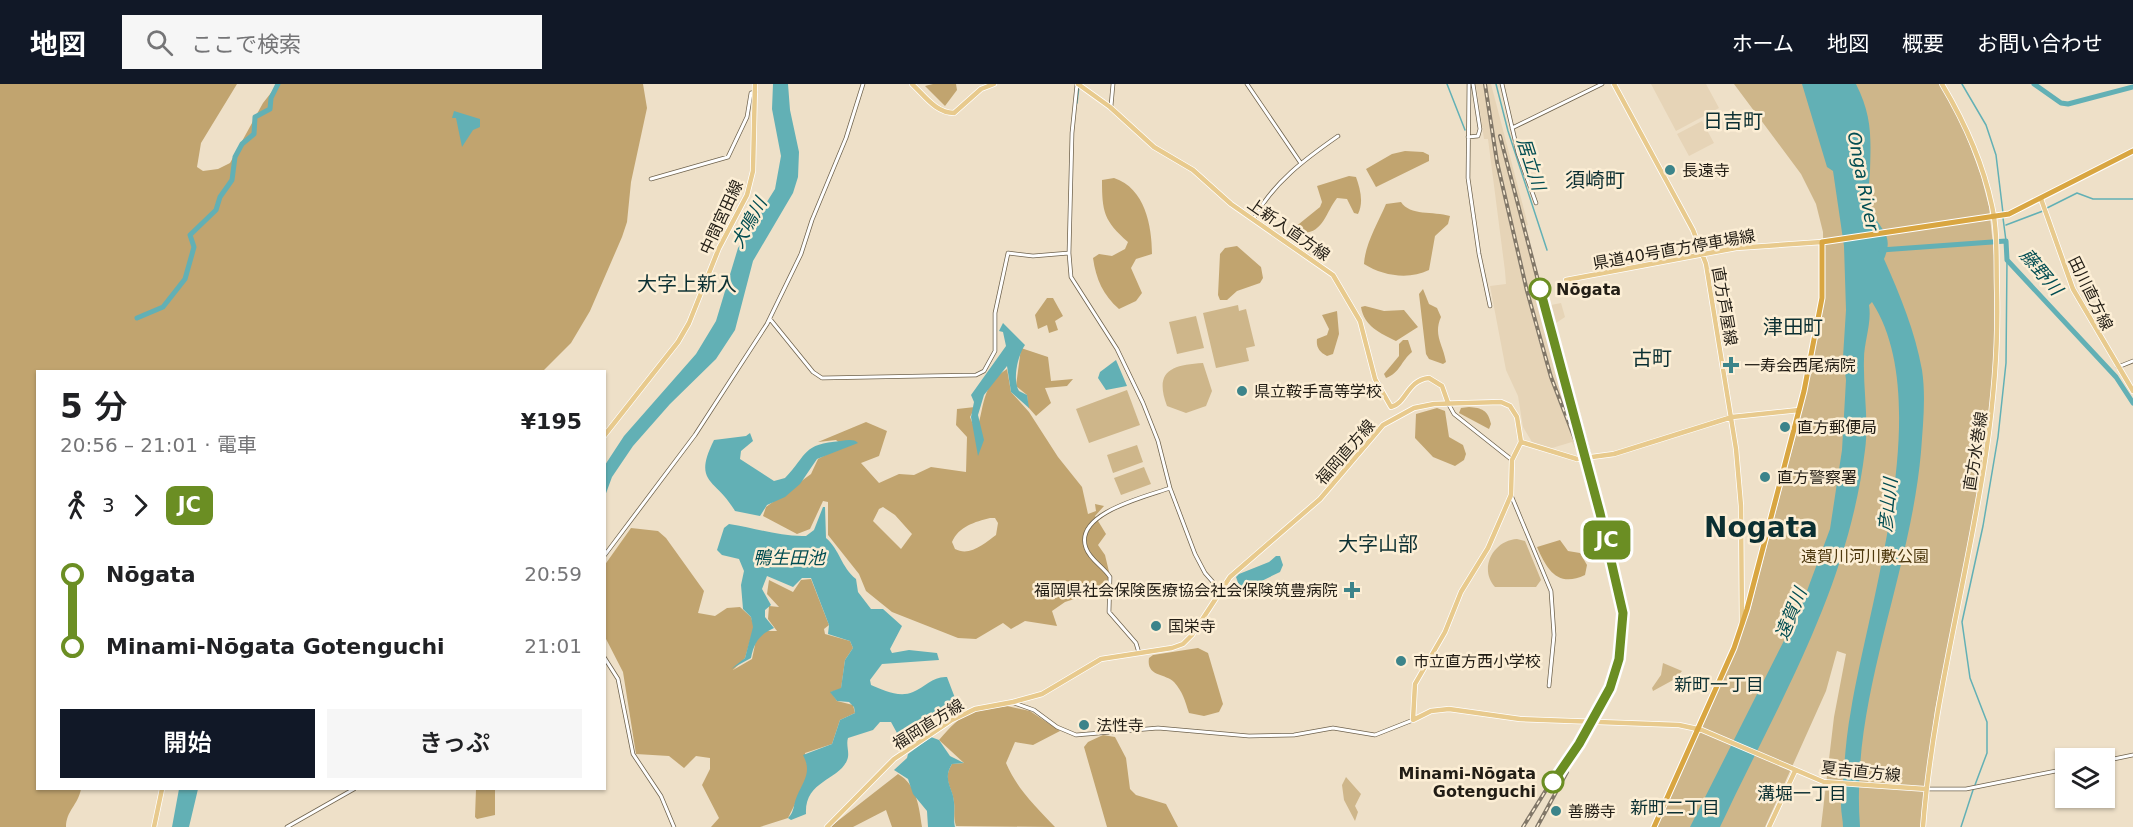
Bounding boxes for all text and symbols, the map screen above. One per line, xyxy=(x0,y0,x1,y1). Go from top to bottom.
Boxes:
search box xyxy=(122,15,542,69)
icon: search xyxy=(143,26,176,59)
text: 地図 xyxy=(30,28,86,61)
text: ここで検索 xyxy=(191,32,301,57)
text: ホーム xyxy=(1732,32,1794,56)
text: 地図 xyxy=(1827,32,1869,56)
text: 概要 xyxy=(1902,32,1944,56)
text: お問い合わせ xyxy=(1977,32,2103,56)
district label: 日吉町 xyxy=(1703,109,1763,133)
water label: Onga River xyxy=(1844,130,1884,234)
water label: 居立川 xyxy=(1513,135,1550,195)
place label: 長遠寺 xyxy=(1682,161,1730,180)
marker: 長遠寺 xyxy=(1663,163,1677,177)
district label: 須崎町 xyxy=(1565,168,1625,192)
street label: 中間宮田線 xyxy=(696,177,747,257)
water label: 犬鳴川 xyxy=(726,192,772,251)
street label: 上新入直方線 xyxy=(1244,194,1333,265)
street label: 県道40号直方停車場線 xyxy=(1591,226,1757,273)
water label: 藤野川 xyxy=(2016,244,2068,301)
street label: 田川直方線 xyxy=(2064,253,2117,333)
street label: 直方芦屋線 xyxy=(1708,265,1741,347)
district label: 大字上新入 xyxy=(637,272,737,296)
marker: Nōgata xyxy=(1529,278,1551,300)
place label: Nōgata xyxy=(1556,280,1621,299)
district label: 津田町 xyxy=(1763,315,1823,339)
district label: 古町 xyxy=(1632,346,1672,370)
marker: 一寿会西尾病院 xyxy=(1722,356,1740,374)
place label: 一寿会西尾病院 xyxy=(1744,356,1856,375)
place label: 県立鞍手高等学校 xyxy=(1254,382,1382,401)
marker: 県立鞍手高等学校 xyxy=(1235,384,1249,398)
text: 5 分 xyxy=(60,387,127,426)
text: ¥195 xyxy=(521,409,582,434)
street label: 直方水巻線 xyxy=(1960,410,1991,492)
street label: 福岡直方線 xyxy=(1312,416,1379,489)
place label: 直方郵便局 xyxy=(1797,418,1877,437)
marker: 直方郵便局 xyxy=(1778,420,1792,434)
text: 20:56 – 21:01 · 電車 xyxy=(60,433,257,457)
place label: 直方警察署 xyxy=(1777,468,1857,487)
marker: 直方警察署 xyxy=(1758,470,1772,484)
water label: 彦山川 xyxy=(1874,475,1901,533)
icon: walk xyxy=(60,489,93,522)
icon: forward xyxy=(124,489,157,522)
text: 3 xyxy=(102,493,115,517)
text: JC xyxy=(178,493,201,517)
district label: Nogata xyxy=(1704,511,1818,544)
line badge: JC xyxy=(1580,520,1634,560)
text: JC xyxy=(1595,528,1619,552)
district label: 大字山部 xyxy=(1338,532,1418,556)
water label: 鴨生田池 xyxy=(753,547,827,568)
park label: 遠賀川河川敷公園 xyxy=(1801,547,1929,566)
text: Nōgata xyxy=(106,562,195,587)
text: 20:59 xyxy=(524,562,582,586)
place label: 福岡県社会保険医療協会社会保険筑豊病院 xyxy=(1034,581,1338,600)
marker: 福岡県社会保険医療協会社会保険筑豊病院 xyxy=(1343,581,1361,599)
water label: 遠賀川 xyxy=(1771,583,1811,643)
place label: 国栄寺 xyxy=(1168,617,1216,636)
marker: 国栄寺 xyxy=(1149,619,1163,633)
text: Minami-Nōgata Gotenguchi xyxy=(106,634,445,659)
text: 21:01 xyxy=(524,634,582,658)
place label: 市立直方西小学校 xyxy=(1413,652,1541,671)
marker: 市立直方西小学校 xyxy=(1394,654,1408,668)
district label: 新町一丁目 xyxy=(1674,674,1764,695)
street label: 福岡直方線 xyxy=(889,695,967,754)
button: 開始 xyxy=(60,709,315,778)
button: きっぷ xyxy=(327,709,582,778)
place label: 法性寺 xyxy=(1096,716,1144,735)
marker: 法性寺 xyxy=(1077,718,1091,732)
map controls xyxy=(2055,748,2115,808)
button: layers xyxy=(2055,748,2115,808)
street label: 夏吉直方線 xyxy=(1820,758,1902,785)
place label: Minami-Nōgata Gotenguchi xyxy=(1399,764,1536,801)
marker: Minami-Nōgata Gotenguchi xyxy=(1542,771,1564,793)
district label: 溝堀一丁目 xyxy=(1757,783,1847,804)
district label: 新町二丁目 xyxy=(1630,797,1720,818)
place label: 善勝寺 xyxy=(1568,802,1616,821)
marker: 善勝寺 xyxy=(1549,804,1563,818)

